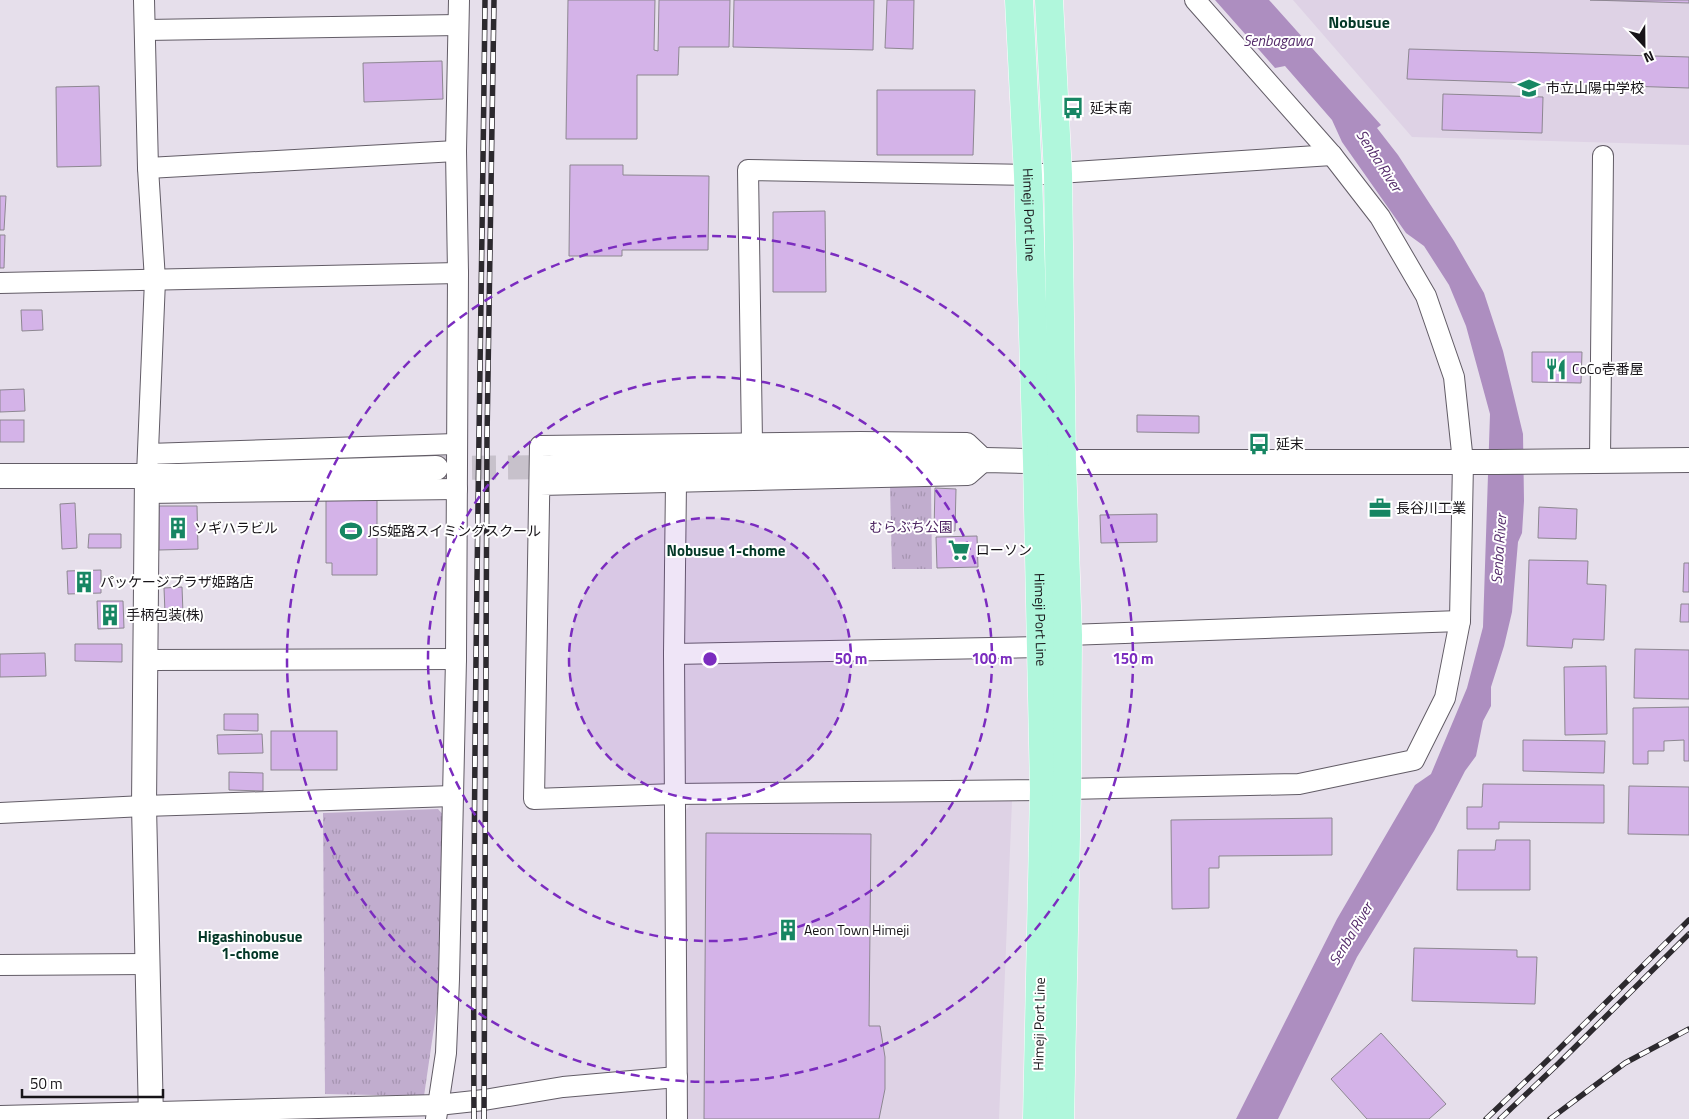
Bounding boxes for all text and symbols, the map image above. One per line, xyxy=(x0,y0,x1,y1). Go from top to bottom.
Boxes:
district label: Nobusue xyxy=(1328,10,1390,34)
north arrow xyxy=(1619,20,1669,70)
water label: Senbagawa xyxy=(1243,29,1314,52)
text: N xyxy=(1641,46,1657,69)
school or university icon: 市立山陽中学校 xyxy=(1516,75,1542,101)
place label: 市立山陽中学校 xyxy=(1546,77,1644,98)
bus stop icon: 延末南 xyxy=(1060,95,1086,121)
place label: 延末南 xyxy=(1090,97,1132,118)
water label: Senba River xyxy=(1351,125,1409,198)
street label: Himeji Port Line xyxy=(1018,167,1042,262)
restaurant icon: CoCo壱番屋 xyxy=(1543,356,1569,382)
place label: CoCo壱番屋 xyxy=(1572,358,1644,379)
bus stop icon: 延末 xyxy=(1246,431,1272,457)
place label: 延末 xyxy=(1276,433,1304,454)
office icon: 長谷川工業 xyxy=(1367,495,1393,521)
place label: 長谷川工業 xyxy=(1396,497,1466,518)
water label: Senba River xyxy=(1485,511,1513,585)
building icon: ソギハラビル xyxy=(165,515,191,541)
park label: むらぶち公園 xyxy=(869,516,953,537)
place label: ソギハラビル xyxy=(194,517,278,538)
sports icon: JSS姫路スイミングスクール xyxy=(338,518,364,544)
place label: JSS姫路スイミングスクール xyxy=(368,520,541,541)
supermarket icon: ローソン xyxy=(946,537,972,563)
district label: Nobusue 1-chome xyxy=(667,539,786,562)
place label: ローソン xyxy=(976,539,1032,560)
building icon: パッケージプラザ姫路店 xyxy=(71,569,97,595)
place label: パッケージプラザ姫路店 xyxy=(100,571,254,592)
street label: Himeji Port Line xyxy=(1029,573,1052,667)
building icon: 手柄包装(株) xyxy=(97,602,123,628)
place label: 手柄包装(株) xyxy=(126,604,203,625)
text: 50 m xyxy=(835,647,867,670)
text: 100 m xyxy=(971,647,1013,670)
text: 150 m xyxy=(1112,647,1154,670)
centre of rings xyxy=(701,650,719,668)
water label: Senba River xyxy=(1323,896,1380,970)
building icon: Aeon Town Himeji xyxy=(775,917,801,943)
place label: Aeon Town Himeji xyxy=(804,919,909,940)
district label: Higashinobusue 1-chome xyxy=(198,925,303,965)
street label: Himeji Port Line xyxy=(1027,977,1050,1071)
scale bar xyxy=(22,1066,164,1098)
text: 50 m xyxy=(30,1072,63,1095)

